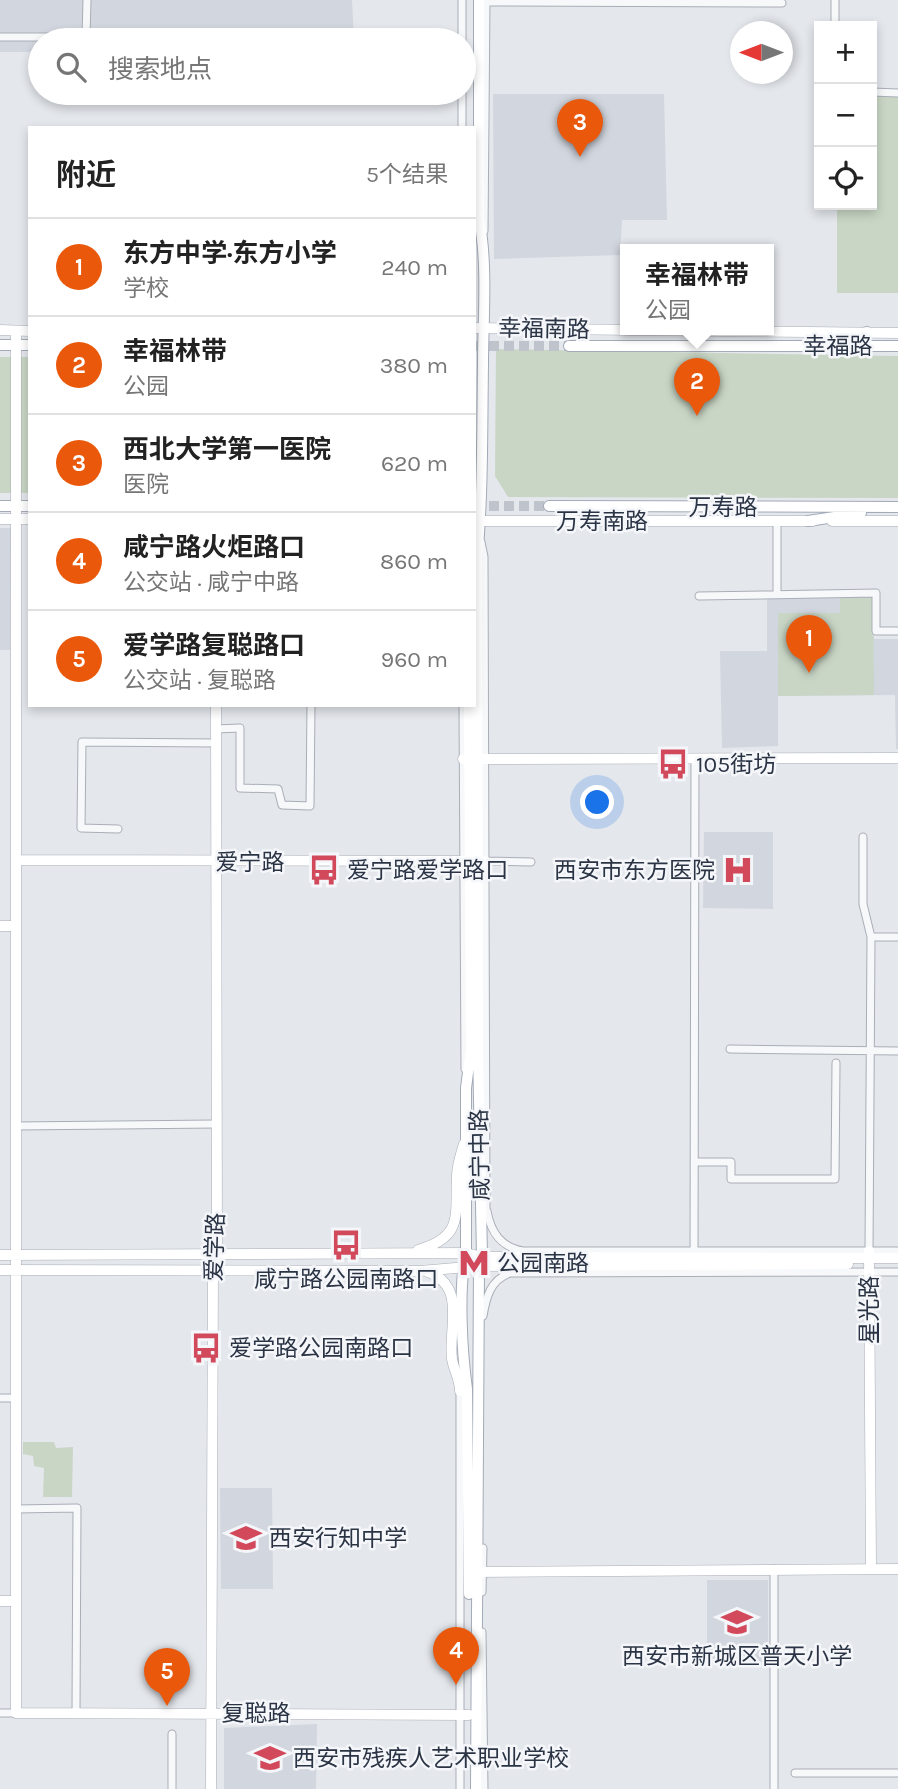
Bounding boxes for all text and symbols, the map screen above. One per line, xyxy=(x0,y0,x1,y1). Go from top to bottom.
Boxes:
north arrow xyxy=(730,21,793,84)
map controls xyxy=(814,21,877,210)
button: + xyxy=(814,21,877,84)
search box xyxy=(28,28,476,105)
icon: search xyxy=(52,48,90,86)
text: 搜索地点 xyxy=(108,54,212,85)
button: − xyxy=(814,84,877,147)
pin: 3 xyxy=(557,99,603,157)
button: locate xyxy=(814,147,877,210)
text: 附近 xyxy=(56,157,116,193)
text: 5个结果 xyxy=(366,161,448,188)
text: 东方中学·东方小学 xyxy=(123,238,337,269)
popup xyxy=(620,244,774,335)
text: 1 xyxy=(75,254,83,281)
text: 240 m xyxy=(381,254,448,281)
text: 幸福林带 xyxy=(645,260,749,291)
text: 学校 xyxy=(123,275,169,302)
text: 公园 xyxy=(645,297,691,324)
street label: 幸福南路 xyxy=(498,315,590,343)
street label: 幸福路 xyxy=(804,333,873,360)
text: 幸福林带 xyxy=(123,336,227,367)
text: 2 xyxy=(72,352,86,379)
text: 380 m xyxy=(380,352,448,379)
pin: 2 xyxy=(674,358,720,416)
text: 公园 xyxy=(123,373,169,400)
text: 西北大学第一医院 xyxy=(123,434,331,465)
text: 3 xyxy=(72,450,86,477)
text: 620 m xyxy=(381,450,448,477)
text: 医院 xyxy=(123,471,169,498)
street label: 万寿路 xyxy=(689,494,758,521)
street label: 万寿南路 xyxy=(556,508,648,535)
text: 咸宁路火炬路口 xyxy=(123,532,305,563)
text: 4 xyxy=(72,548,86,575)
text: 860 m xyxy=(380,548,448,575)
text: 公交站 · 咸宁中路 xyxy=(123,569,299,596)
pin: 1 xyxy=(786,615,832,673)
text: 爱学路复聪路口 xyxy=(123,630,305,661)
text: 5 xyxy=(72,646,86,673)
text: 960 m xyxy=(381,646,448,673)
text: 公交站 · 复聪路 xyxy=(123,667,276,694)
bus stop icon: 105街坊 xyxy=(656,747,690,781)
place label: 105街坊 xyxy=(696,751,776,778)
your location xyxy=(580,785,614,819)
street label: 爱宁路 xyxy=(216,849,285,876)
bus stop icon: 爱宁路爱学路口 xyxy=(307,853,341,887)
hospital icon: 西安市东方医院 xyxy=(721,853,755,887)
place label: 爱宁路爱学路口 xyxy=(347,857,508,884)
place label: 西安市东方医院 xyxy=(554,857,715,884)
street label: 咸宁中路 xyxy=(466,1109,494,1201)
street label: 爱学路 xyxy=(200,1212,230,1282)
bus stop icon: 咸宁路公园南路口 xyxy=(329,1228,363,1262)
metro station icon: 公园南路 xyxy=(457,1246,491,1280)
place label: 公园南路 xyxy=(497,1250,589,1277)
place label: 咸宁路公园南路口 xyxy=(254,1266,438,1293)
street label: 星光路 xyxy=(856,1276,883,1345)
bus stop icon: 爱学路公园南路口 xyxy=(189,1331,223,1365)
place label: 爱学路公园南路口 xyxy=(229,1335,413,1362)
school or university icon: 西安行知中学 xyxy=(229,1521,263,1555)
place label: 西安行知中学 xyxy=(269,1525,407,1552)
school or university icon: 西安市新城区普天小学 xyxy=(720,1605,754,1639)
pin: 4 xyxy=(433,1627,479,1685)
place label: 西安市新城区普天小学 xyxy=(622,1643,852,1670)
pin: 5 xyxy=(144,1648,190,1706)
street label: 复聪路 xyxy=(222,1700,291,1727)
school or university icon: 西安市残疾人艺术职业学校 xyxy=(253,1741,287,1775)
place label: 西安市残疾人艺术职业学校 xyxy=(293,1745,569,1772)

